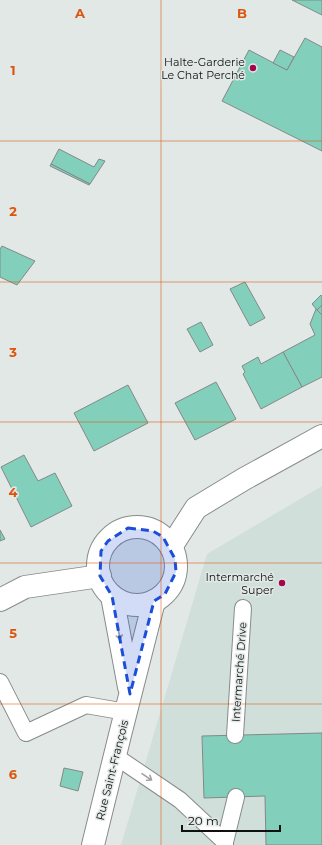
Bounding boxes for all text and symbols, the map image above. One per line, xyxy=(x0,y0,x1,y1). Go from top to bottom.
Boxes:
text: A xyxy=(74,5,86,21)
text: B xyxy=(237,5,247,21)
place label: Halte-Garderie Le Chat Perché xyxy=(161,55,245,82)
text: 1 xyxy=(10,62,16,78)
marker: Halte-Garderie Le Chat Perché xyxy=(248,63,258,73)
text: 2 xyxy=(9,203,17,219)
text: 3 xyxy=(8,344,17,360)
text: 4 xyxy=(9,484,18,500)
place label: Intermarché Super xyxy=(205,570,274,597)
marker: Intermarché Super xyxy=(277,578,287,588)
street label: Intermarché Drive xyxy=(229,621,250,723)
text: 5 xyxy=(9,625,17,641)
one-way arrow xyxy=(115,627,123,640)
street label: Rue Saint-François xyxy=(93,718,131,822)
text: 6 xyxy=(9,766,18,782)
one-way arrow xyxy=(141,774,153,782)
scale bar xyxy=(182,807,280,833)
text: 20 m xyxy=(188,813,219,828)

